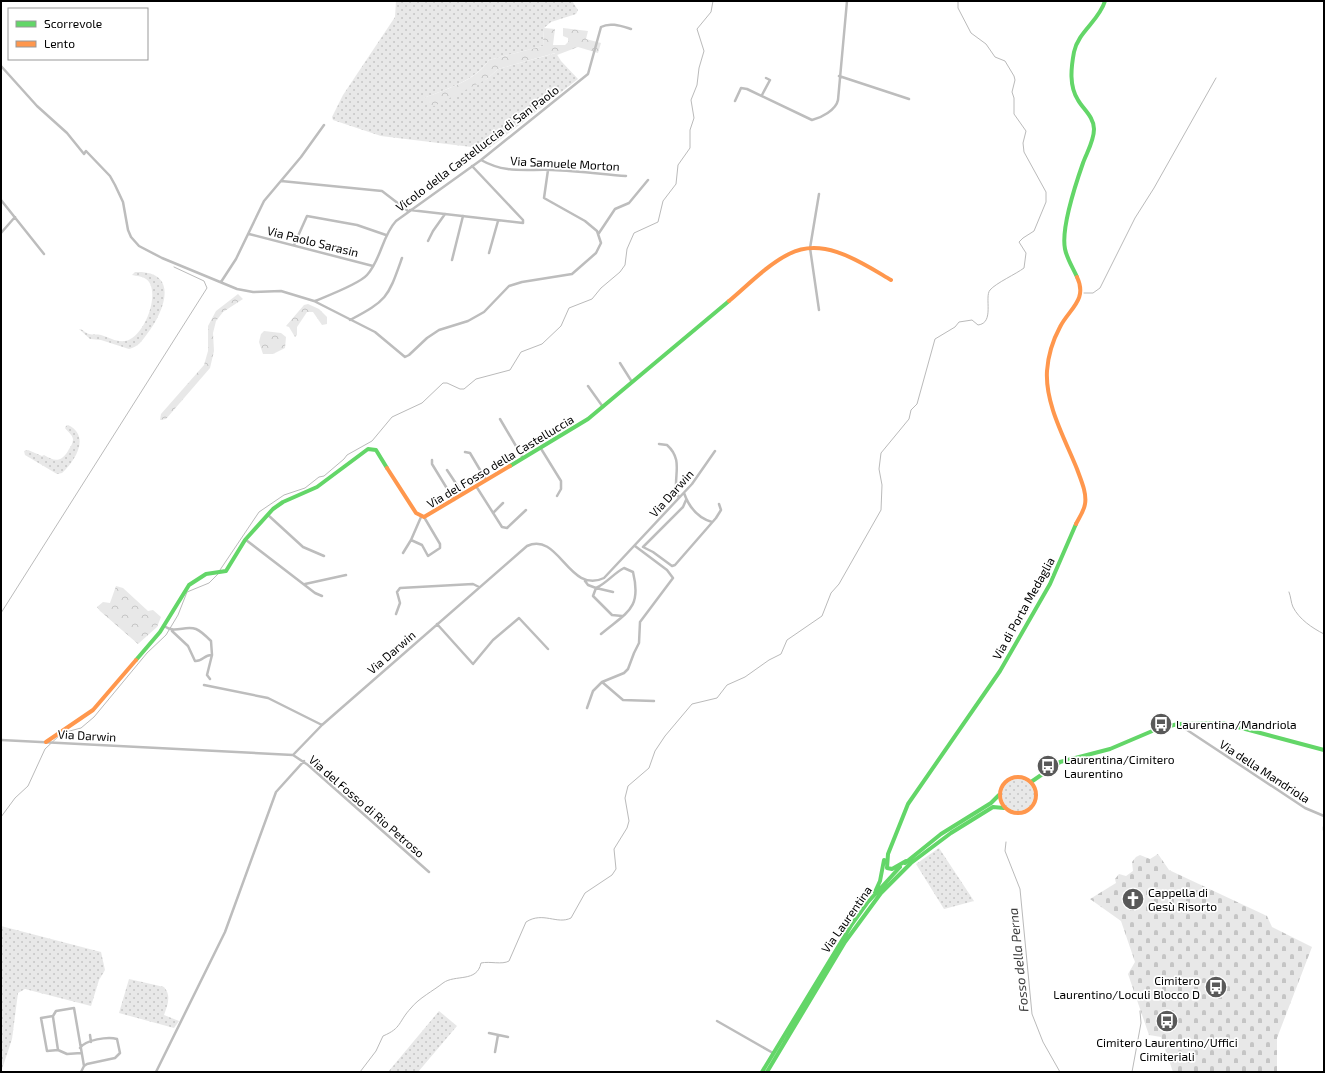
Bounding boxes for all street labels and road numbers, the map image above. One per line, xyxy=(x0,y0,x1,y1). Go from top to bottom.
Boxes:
street label: Vicolo della Castelluccia di San Paolo xyxy=(393,82,561,214)
street label: Via Samuele Morton xyxy=(510,153,620,173)
street label: Via Paolo Sarasin xyxy=(266,223,360,259)
street label: Via del Fosso della Castelluccia xyxy=(424,411,576,511)
street label: Via Darwin xyxy=(646,466,696,520)
street label: Via di Porta Medaglia xyxy=(989,554,1057,662)
street label: Via Darwin xyxy=(364,627,418,677)
street label: Via Darwin xyxy=(57,726,117,744)
street label: Via della Mandriola xyxy=(1217,737,1313,805)
street label: Via del Fosso di Rio Petroso xyxy=(306,752,428,860)
street label: Via Laurentina xyxy=(818,883,874,955)

